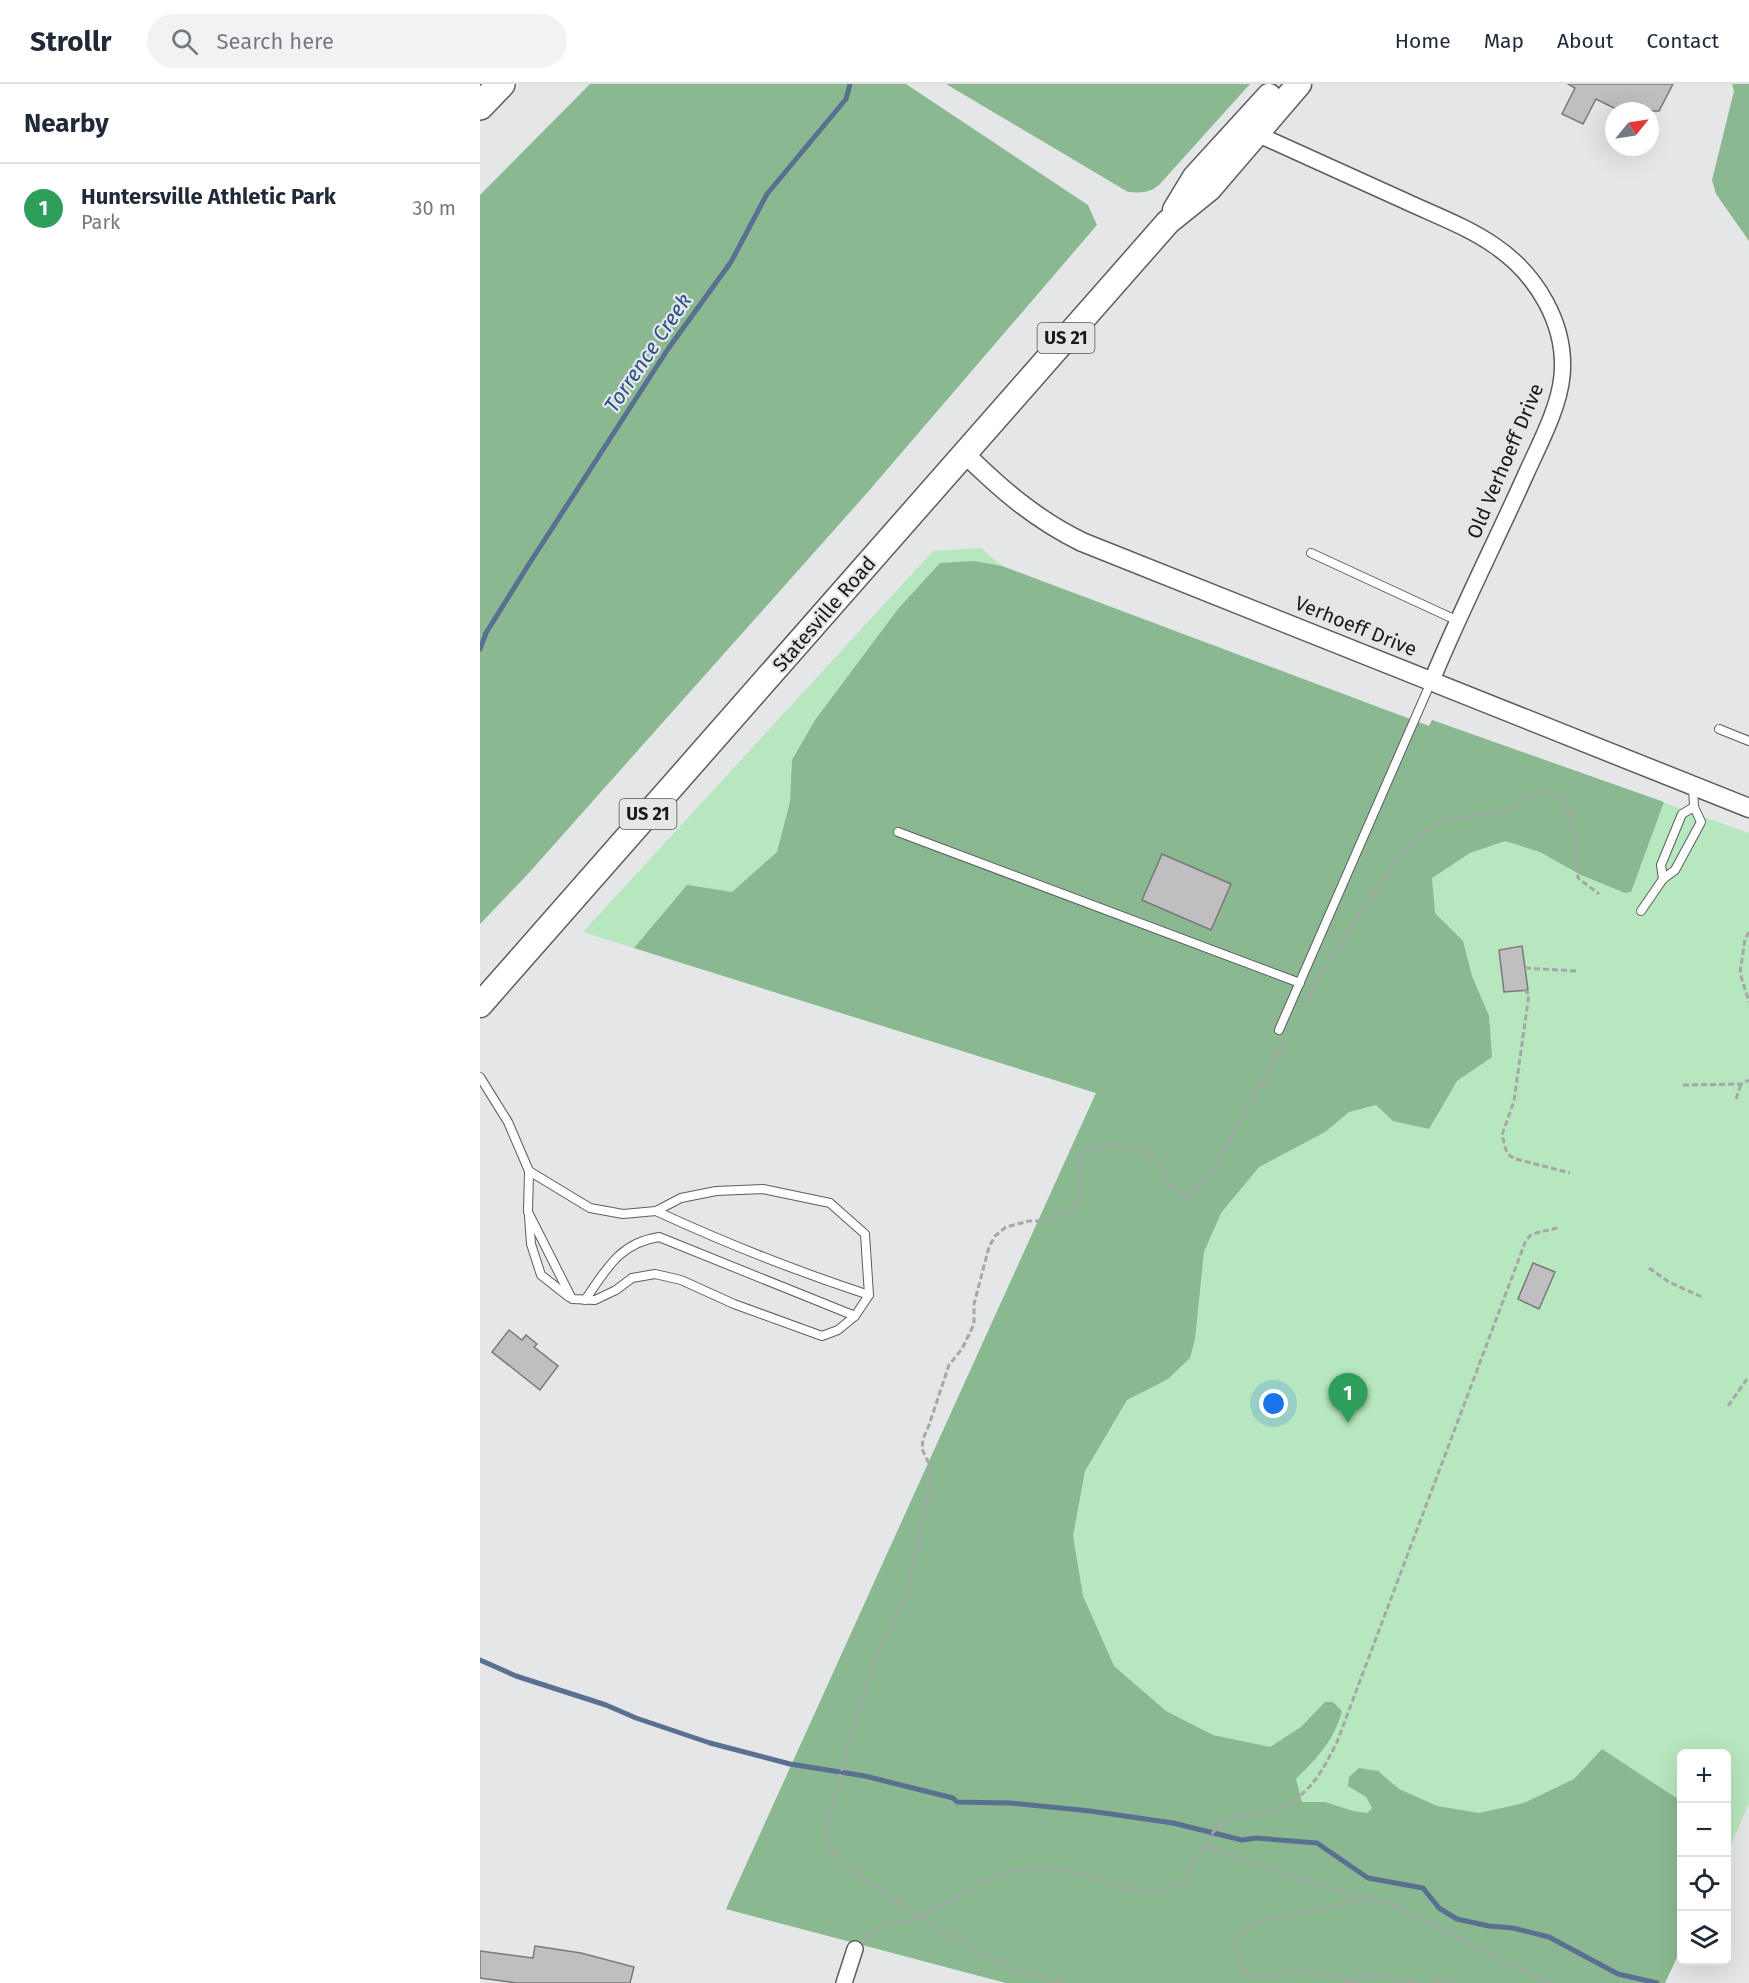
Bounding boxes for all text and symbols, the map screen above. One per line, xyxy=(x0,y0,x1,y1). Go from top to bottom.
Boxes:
search box xyxy=(147,14,567,68)
text: Strollr xyxy=(30,25,111,58)
icon: search xyxy=(168,25,201,58)
text: Search here xyxy=(216,28,334,55)
text: Home xyxy=(1395,28,1451,54)
text: Map xyxy=(1484,28,1524,54)
text: About xyxy=(1557,28,1614,54)
text: Contact xyxy=(1647,28,1719,54)
north arrow xyxy=(1605,102,1659,156)
text: Nearby xyxy=(24,108,109,139)
text: Huntersville Athletic Park xyxy=(81,183,336,210)
text: 1 xyxy=(39,196,48,220)
text: 30 m xyxy=(412,196,456,220)
text: Park xyxy=(81,210,120,234)
water label: Torrence Creek xyxy=(599,289,697,417)
road number: US 21 xyxy=(1038,323,1094,353)
street label: Old Verhoeff Drive xyxy=(1462,380,1548,542)
street label: Statesville Road xyxy=(767,551,881,677)
street label: Verhoeff Drive xyxy=(1292,591,1420,661)
road number: US 21 xyxy=(620,799,676,829)
pin: 1 xyxy=(1328,1374,1368,1423)
your location xyxy=(1259,1389,1288,1418)
map controls xyxy=(1677,1749,1731,1965)
button: + xyxy=(1677,1749,1731,1803)
button: − xyxy=(1677,1803,1731,1857)
button: locate xyxy=(1677,1857,1731,1911)
button: layers xyxy=(1677,1911,1731,1965)

